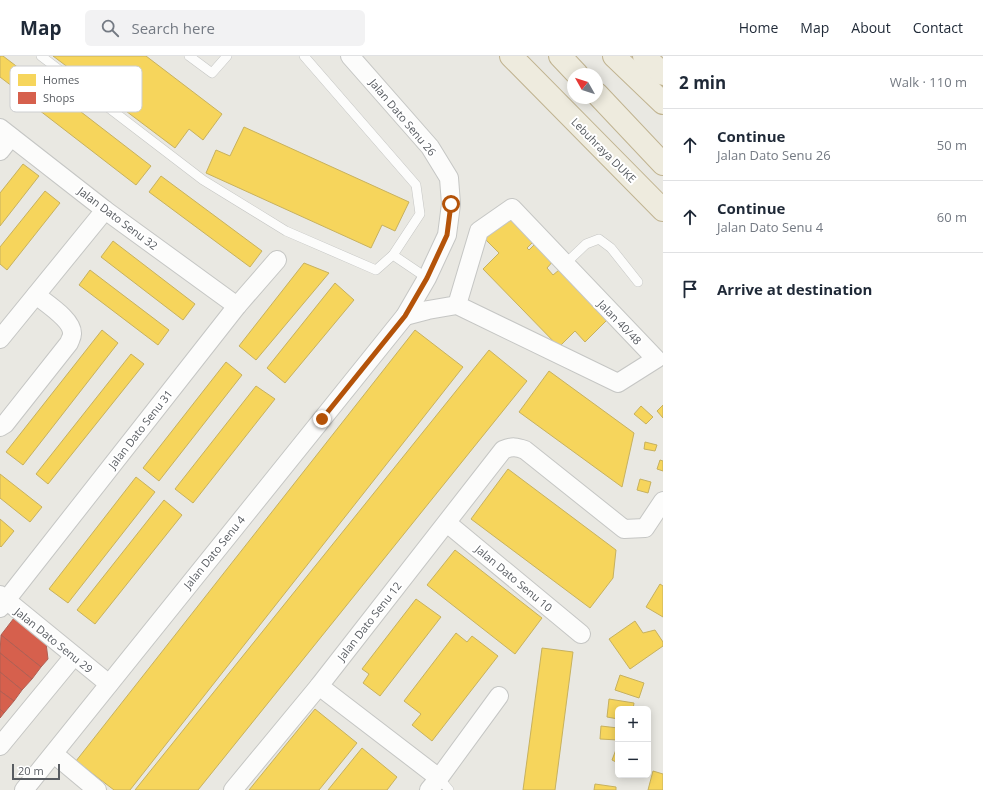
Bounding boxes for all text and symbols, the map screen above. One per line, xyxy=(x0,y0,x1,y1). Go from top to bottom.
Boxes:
search box xyxy=(85,10,365,46)
text: Map xyxy=(20,15,61,41)
icon: search xyxy=(99,17,121,39)
text: Search here xyxy=(131,18,215,38)
text: Home xyxy=(739,18,778,37)
text: Map xyxy=(800,18,829,37)
text: About xyxy=(851,18,891,37)
text: Contact xyxy=(913,18,963,37)
legend xyxy=(10,66,142,112)
north arrow xyxy=(567,68,603,104)
text: 2 min xyxy=(679,71,726,94)
text: Homes xyxy=(43,72,79,87)
text: Walk · 110 m xyxy=(890,73,967,91)
street label: Jalan Dato Senu 26 xyxy=(366,75,440,159)
text: Shops xyxy=(43,90,74,105)
street label: Lebuhraya DUKE xyxy=(568,114,640,186)
text: Continue xyxy=(717,126,785,146)
icon: ahead xyxy=(679,134,701,156)
text: 50 m xyxy=(937,136,967,154)
text: Jalan Dato Senu 26 xyxy=(717,146,831,164)
street label: Jalan Dato Senu 32 xyxy=(74,182,161,253)
route start xyxy=(442,195,460,213)
text: Continue xyxy=(717,198,785,218)
icon: ahead xyxy=(679,206,701,228)
text: 60 m xyxy=(937,208,967,226)
text: Jalan Dato Senu 4 xyxy=(717,218,823,236)
icon: arrive xyxy=(679,278,701,300)
text: Arrive at destination xyxy=(717,279,872,299)
street label: Jalan 40/48 xyxy=(594,296,645,348)
street label: Jalan Dato Senu 31 xyxy=(104,386,176,472)
route end xyxy=(313,410,331,428)
street label: Jalan Dato Senu 4 xyxy=(179,512,249,592)
street label: Jalan Dato Senu 10 xyxy=(472,541,556,615)
street label: Jalan Dato Senu 12 xyxy=(333,578,405,664)
street label: Jalan Dato Senu 29 xyxy=(11,603,96,676)
map controls xyxy=(615,706,651,778)
button: + xyxy=(615,706,651,742)
button: − xyxy=(615,742,651,778)
scale bar xyxy=(12,762,60,781)
text: 20 m xyxy=(18,763,44,778)

